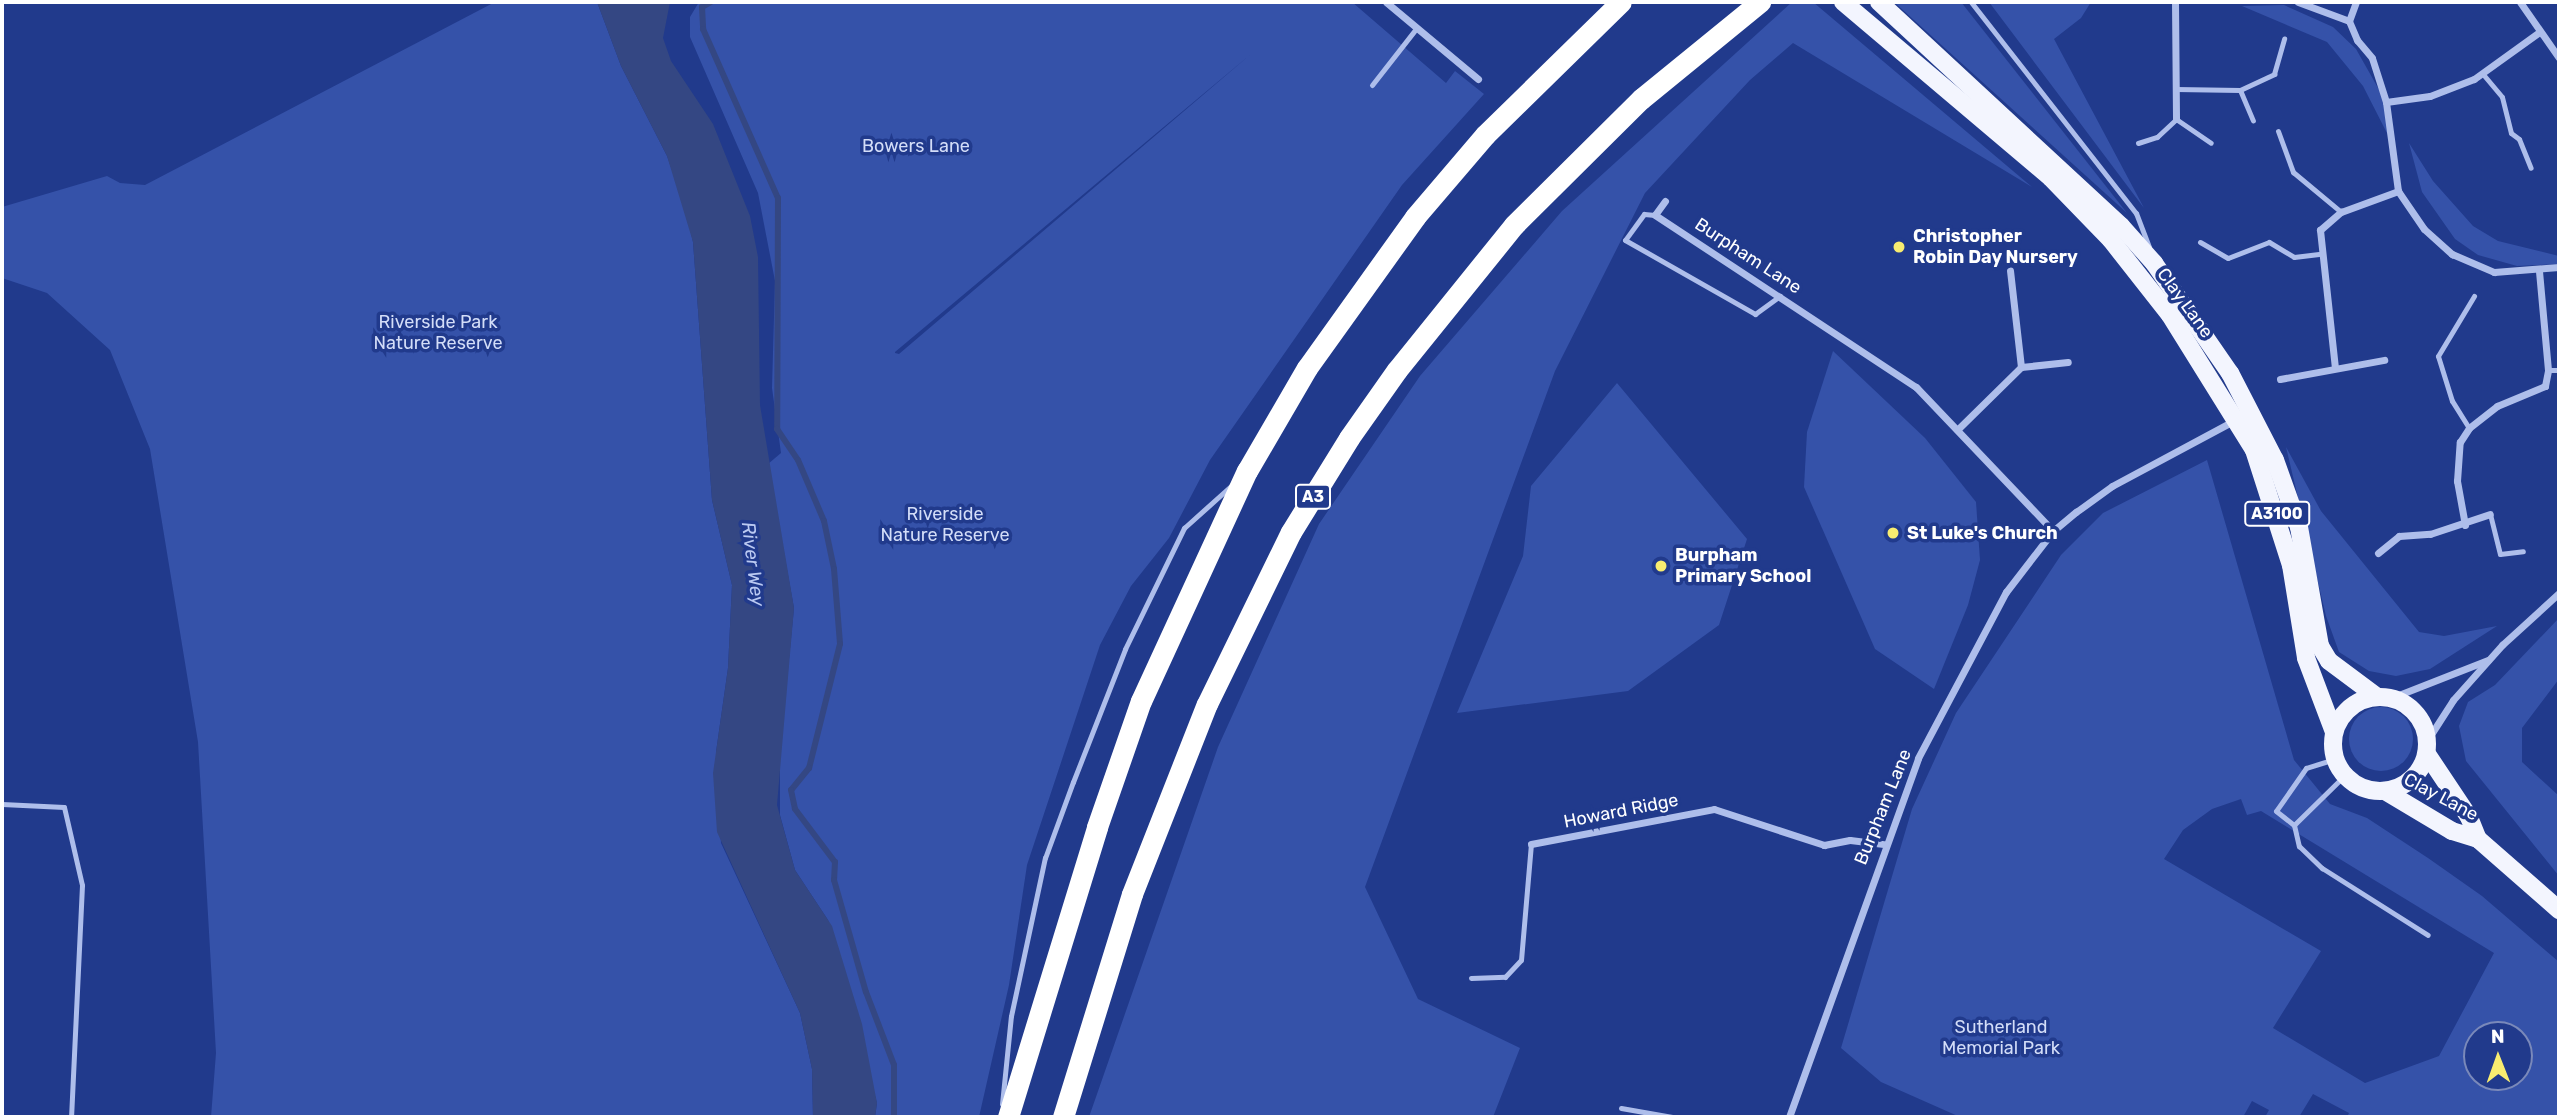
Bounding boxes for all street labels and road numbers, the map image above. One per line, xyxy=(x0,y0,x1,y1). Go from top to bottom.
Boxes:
street label: Burpham Lane xyxy=(1691,214,1805,298)
street label: Clay Lane xyxy=(2152,264,2218,342)
road number: A3 xyxy=(1294,484,1332,510)
road number: A3100 xyxy=(2244,502,2310,526)
street label: Burpham Lane xyxy=(1850,746,1916,868)
street label: Clay Lane xyxy=(2400,768,2482,826)
street label: Howard Ridge xyxy=(1562,789,1680,833)

